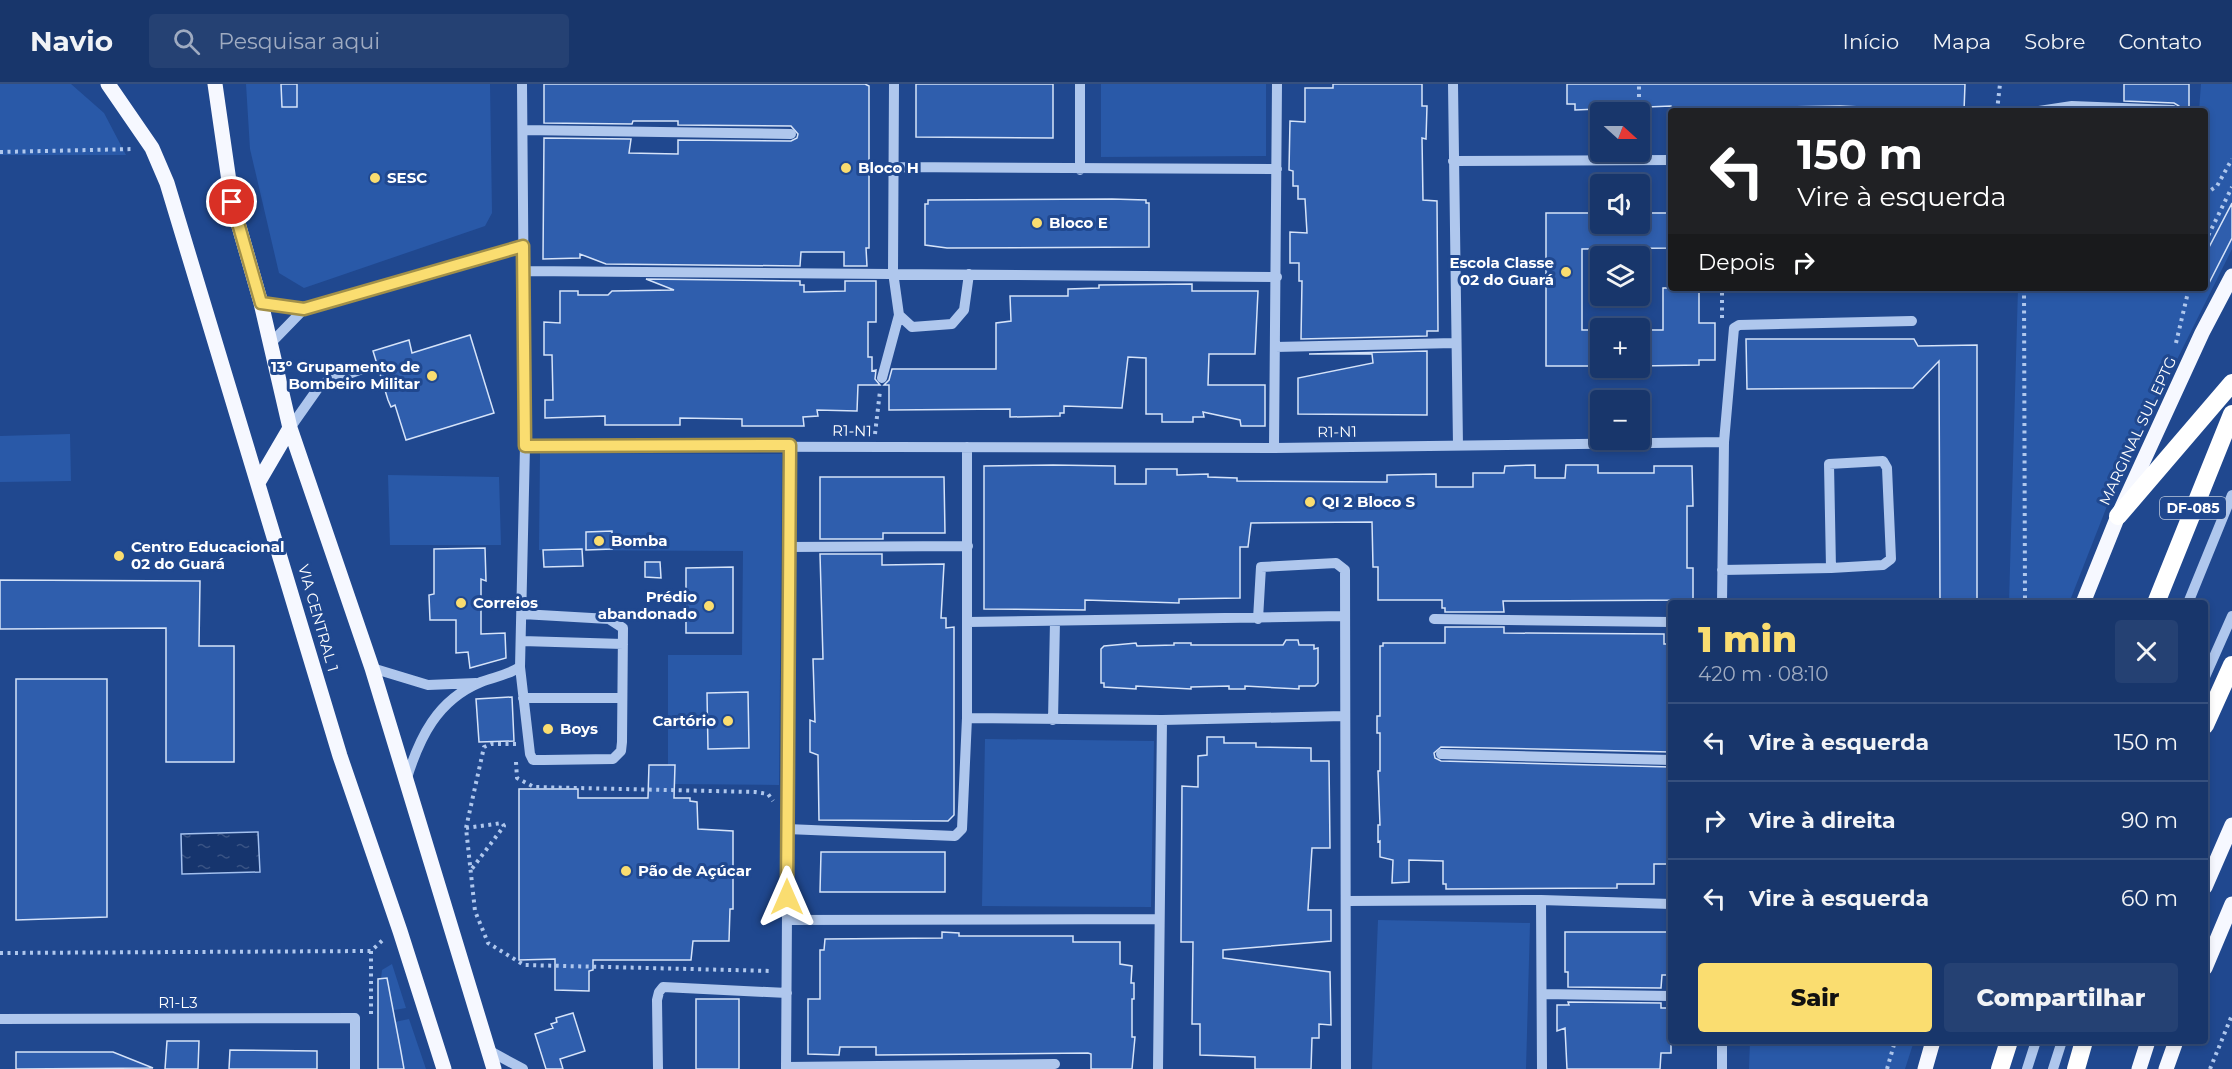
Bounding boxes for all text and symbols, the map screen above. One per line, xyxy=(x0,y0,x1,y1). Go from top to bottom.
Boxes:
search box xyxy=(149,14,569,68)
text: Navio xyxy=(30,24,113,58)
icon: search xyxy=(170,25,203,58)
text: Pesquisar aqui xyxy=(218,28,380,55)
text: Início xyxy=(1843,29,1899,54)
text: Mapa xyxy=(1932,29,1991,54)
text: Sobre xyxy=(2024,29,2085,54)
text: Contato xyxy=(2118,29,2202,54)
north arrow xyxy=(1590,102,1650,162)
map controls xyxy=(1590,102,1650,450)
text: 150 m xyxy=(1797,128,1923,180)
icon: left xyxy=(1698,132,1776,210)
place label: Bloco H xyxy=(858,158,919,177)
marker: Bloco H xyxy=(839,161,853,175)
place label: SESC xyxy=(387,168,427,187)
marker: SESC xyxy=(368,171,382,185)
button: sound xyxy=(1590,174,1650,234)
pin xyxy=(206,176,257,227)
text: Vire à esquerda xyxy=(1797,180,2006,213)
icon: arrive xyxy=(215,185,248,218)
place label: Bloco E xyxy=(1049,213,1108,232)
marker: Bloco E xyxy=(1030,216,1044,230)
button: layers xyxy=(1590,246,1650,306)
icon: right xyxy=(1787,246,1820,279)
text: Depois xyxy=(1698,249,1775,276)
place label: Escola Classe 02 do Guará xyxy=(1449,253,1554,289)
marker: Escola Classe 02 do Guará xyxy=(1559,265,1573,279)
button: + xyxy=(1590,318,1650,378)
street label: MARGINAL SUL EPTG xyxy=(2095,353,2180,508)
place label: 13º Grupamento de Bombeiro Militar xyxy=(271,357,421,393)
marker: 13º Grupamento de Bombeiro Militar xyxy=(425,369,439,383)
button: − xyxy=(1590,390,1650,450)
street label: R1-N1 xyxy=(832,421,872,440)
street label: R1-N1 xyxy=(1317,422,1357,441)
place label: QI 2 Bloco S xyxy=(1322,492,1416,511)
marker: QI 2 Bloco S xyxy=(1303,495,1317,509)
road number: DF-085 xyxy=(2160,497,2226,519)
place label: Bomba xyxy=(611,531,668,550)
marker: Bomba xyxy=(592,534,606,548)
place label: Centro Educacional 02 do Guará xyxy=(131,537,285,573)
marker: Centro Educacional 02 do Guará xyxy=(112,549,126,563)
street label: VIA CENTRAL 1 xyxy=(294,562,343,674)
place label: Prédio abandonado xyxy=(598,587,697,623)
place label: Correios xyxy=(473,593,538,612)
marker: Correios xyxy=(454,596,468,610)
marker: Prédio abandonado xyxy=(702,599,716,613)
text: 1 min xyxy=(1698,617,1797,661)
button: close xyxy=(2115,620,2178,683)
text: 420 m · 08:10 xyxy=(1698,662,1828,686)
place label: Cartório xyxy=(652,711,716,730)
marker: Cartório xyxy=(721,714,735,728)
place label: Boys xyxy=(560,719,598,738)
marker: Boys xyxy=(541,722,555,736)
icon: left xyxy=(1698,726,1731,759)
text: Vire à esquerda xyxy=(1749,729,1929,756)
text: 150 m xyxy=(2114,729,2178,756)
icon: right xyxy=(1698,804,1731,837)
text: Vire à direita xyxy=(1749,807,1896,834)
text: 90 m xyxy=(2121,807,2178,834)
place label: Pão de Açúcar xyxy=(638,861,752,880)
marker: Pão de Açúcar xyxy=(619,864,633,878)
position arrow xyxy=(755,865,819,929)
icon: left xyxy=(1698,882,1731,915)
text: Vire à esquerda xyxy=(1749,885,1929,912)
text: 60 m xyxy=(2121,885,2178,912)
button: Sair xyxy=(1698,963,1932,1032)
button: Compartilhar xyxy=(1944,963,2178,1032)
street label: R1-L3 xyxy=(158,993,198,1012)

